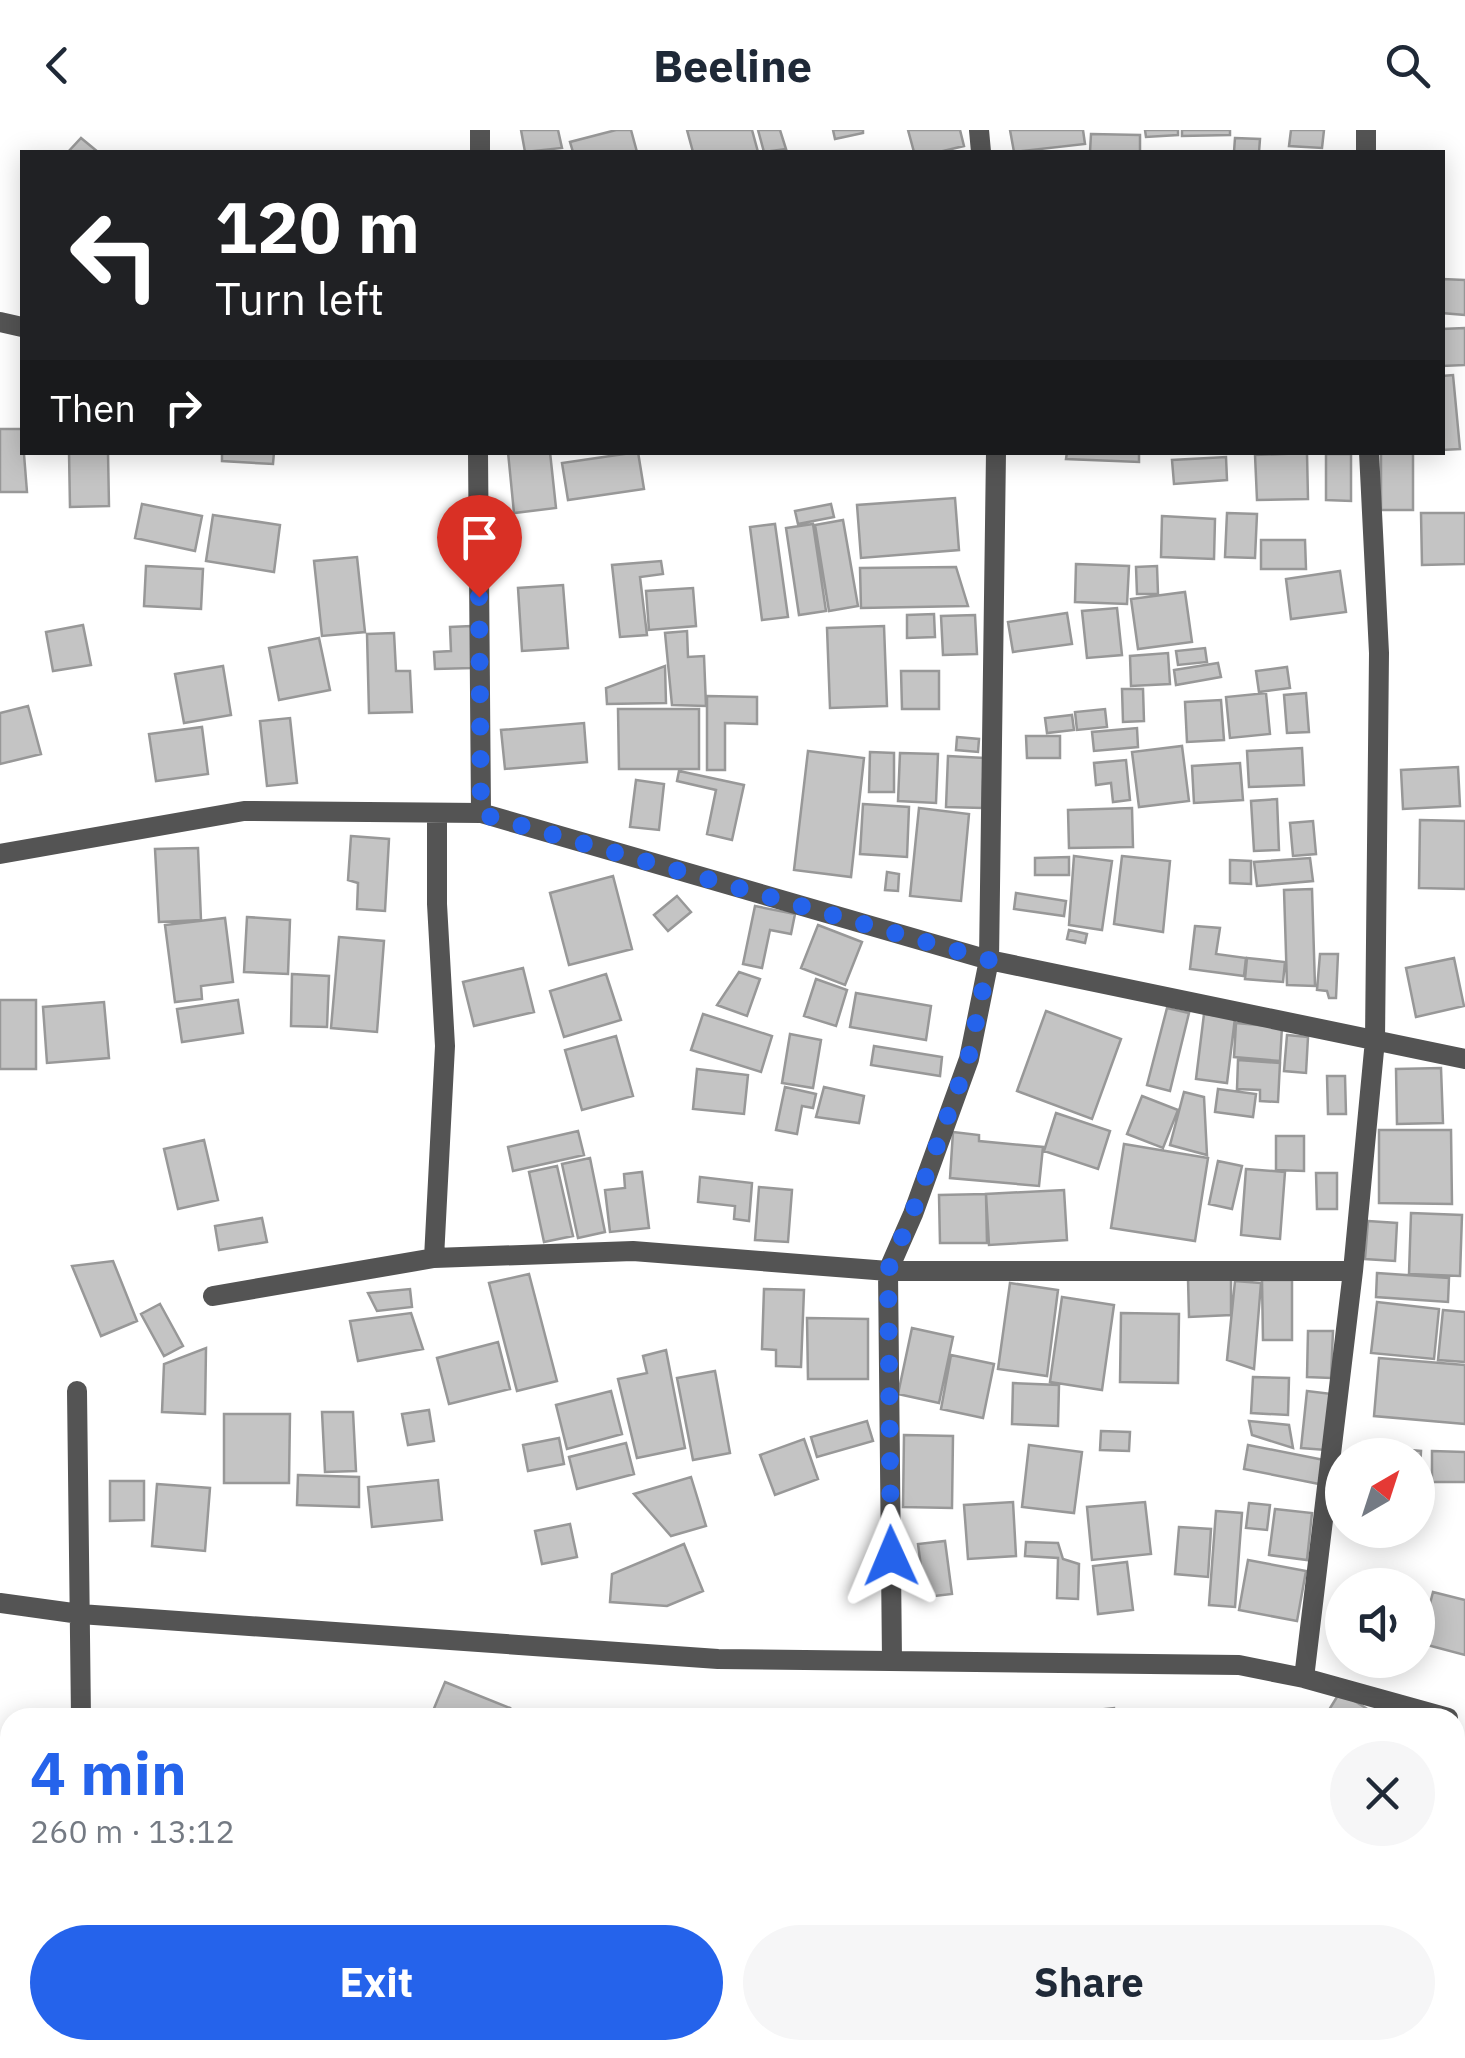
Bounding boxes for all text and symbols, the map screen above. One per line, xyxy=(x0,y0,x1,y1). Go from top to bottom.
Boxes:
text: Beeline xyxy=(653,36,812,94)
icon: back xyxy=(30,38,85,93)
icon: search xyxy=(1380,38,1435,93)
text: 120 m xyxy=(215,181,420,272)
icon: left xyxy=(50,190,180,320)
text: Turn left xyxy=(215,269,384,327)
icon: right xyxy=(156,380,211,435)
text: Then xyxy=(50,383,136,432)
pin xyxy=(437,495,522,598)
icon: arrive xyxy=(452,510,507,565)
north arrow xyxy=(1325,1438,1435,1548)
map controls xyxy=(1325,1438,1435,1678)
position arrow xyxy=(839,1504,943,1608)
button: sound xyxy=(1325,1568,1435,1678)
text: 4 min xyxy=(30,1733,187,1812)
button: close xyxy=(1330,1741,1435,1846)
text: 260 m · 13:12 xyxy=(30,1810,235,1852)
button: Exit xyxy=(30,1925,723,2040)
button: Share xyxy=(743,1925,1435,2040)

